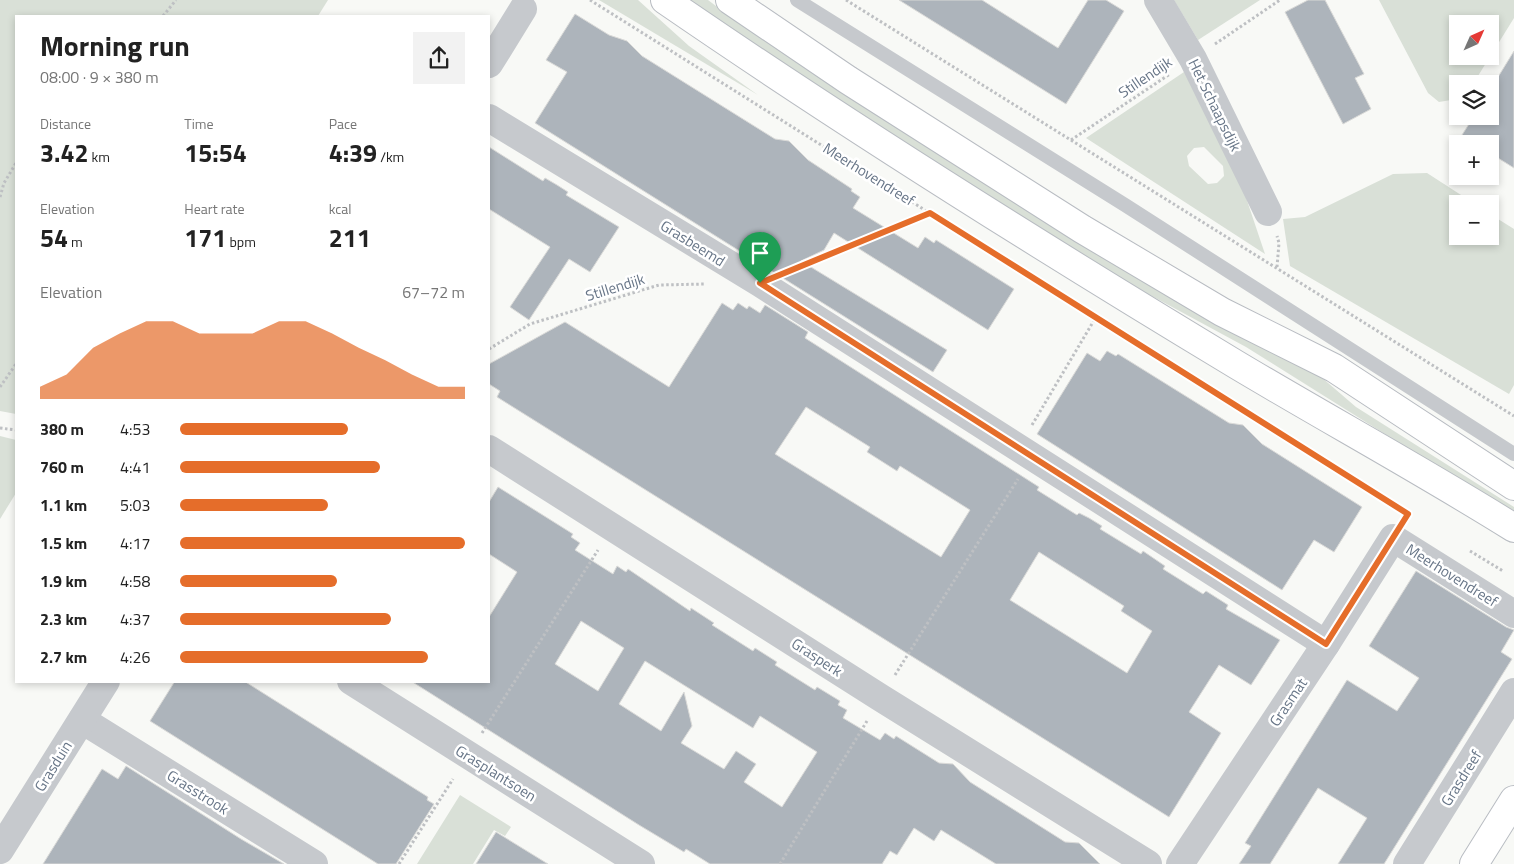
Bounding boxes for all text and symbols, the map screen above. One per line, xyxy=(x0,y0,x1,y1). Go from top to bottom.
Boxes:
north arrow xyxy=(1449,15,1499,65)
map controls xyxy=(1449,15,1499,245)
text: Morning run xyxy=(40,24,190,67)
button: share xyxy=(413,32,465,84)
street label: Stillendijk xyxy=(1113,50,1177,104)
street label: Het Schaapsdijk xyxy=(1183,55,1247,155)
text: 08:00 · 9 × 380 m xyxy=(40,65,159,89)
button: layers xyxy=(1449,75,1499,125)
text: Distance xyxy=(40,113,91,134)
text: Time xyxy=(184,113,214,134)
text: Pace xyxy=(329,113,357,134)
text: 3.42 xyxy=(40,134,88,172)
text: 15:54 xyxy=(184,134,247,172)
text: 4:39 xyxy=(329,134,377,172)
button: + xyxy=(1449,135,1499,185)
street label: Meerhovendreef xyxy=(819,137,919,211)
text: km xyxy=(88,146,110,167)
text: /km xyxy=(377,146,404,167)
button: − xyxy=(1449,195,1499,245)
text: Elevation xyxy=(40,198,94,219)
text: Heart rate xyxy=(184,198,244,219)
text: kcal xyxy=(329,198,352,219)
street label: Grasbeemd xyxy=(656,214,730,272)
text: 54 xyxy=(40,219,68,257)
text: 171 xyxy=(184,219,226,257)
text: 211 xyxy=(329,219,371,257)
text: m xyxy=(68,231,83,252)
text: bpm xyxy=(226,231,256,252)
pin xyxy=(739,232,781,283)
icon: arrive xyxy=(746,239,774,267)
street label: Stillendijk xyxy=(583,267,647,307)
text: Elevation xyxy=(40,280,102,304)
text: 67–72 m xyxy=(402,280,465,304)
text: 380 m xyxy=(40,417,84,441)
text: 4:53 xyxy=(120,417,150,441)
text: 760 m xyxy=(40,455,84,479)
text: 4:41 xyxy=(120,455,150,479)
text: 1.1 km xyxy=(40,493,87,517)
text: 5:03 xyxy=(120,493,150,517)
text: 1.5 km xyxy=(40,531,87,555)
text: 4:17 xyxy=(120,531,150,555)
street label: Meerhovendreef xyxy=(1402,538,1502,612)
text: 1.9 km xyxy=(40,569,87,593)
text: 4:58 xyxy=(120,569,150,593)
text: 2.3 km xyxy=(40,607,87,631)
text: 4:37 xyxy=(120,607,150,631)
street label: Grasperk xyxy=(787,632,847,682)
text: 2.7 km xyxy=(40,645,87,669)
text: 4:26 xyxy=(120,645,150,669)
street label: Grasmat xyxy=(1263,672,1313,731)
street label: Grasduin xyxy=(28,736,78,796)
street label: Grasplantsoen xyxy=(451,739,541,807)
street label: Grasdreef xyxy=(1435,746,1487,810)
street label: Grasstrook xyxy=(163,764,233,820)

